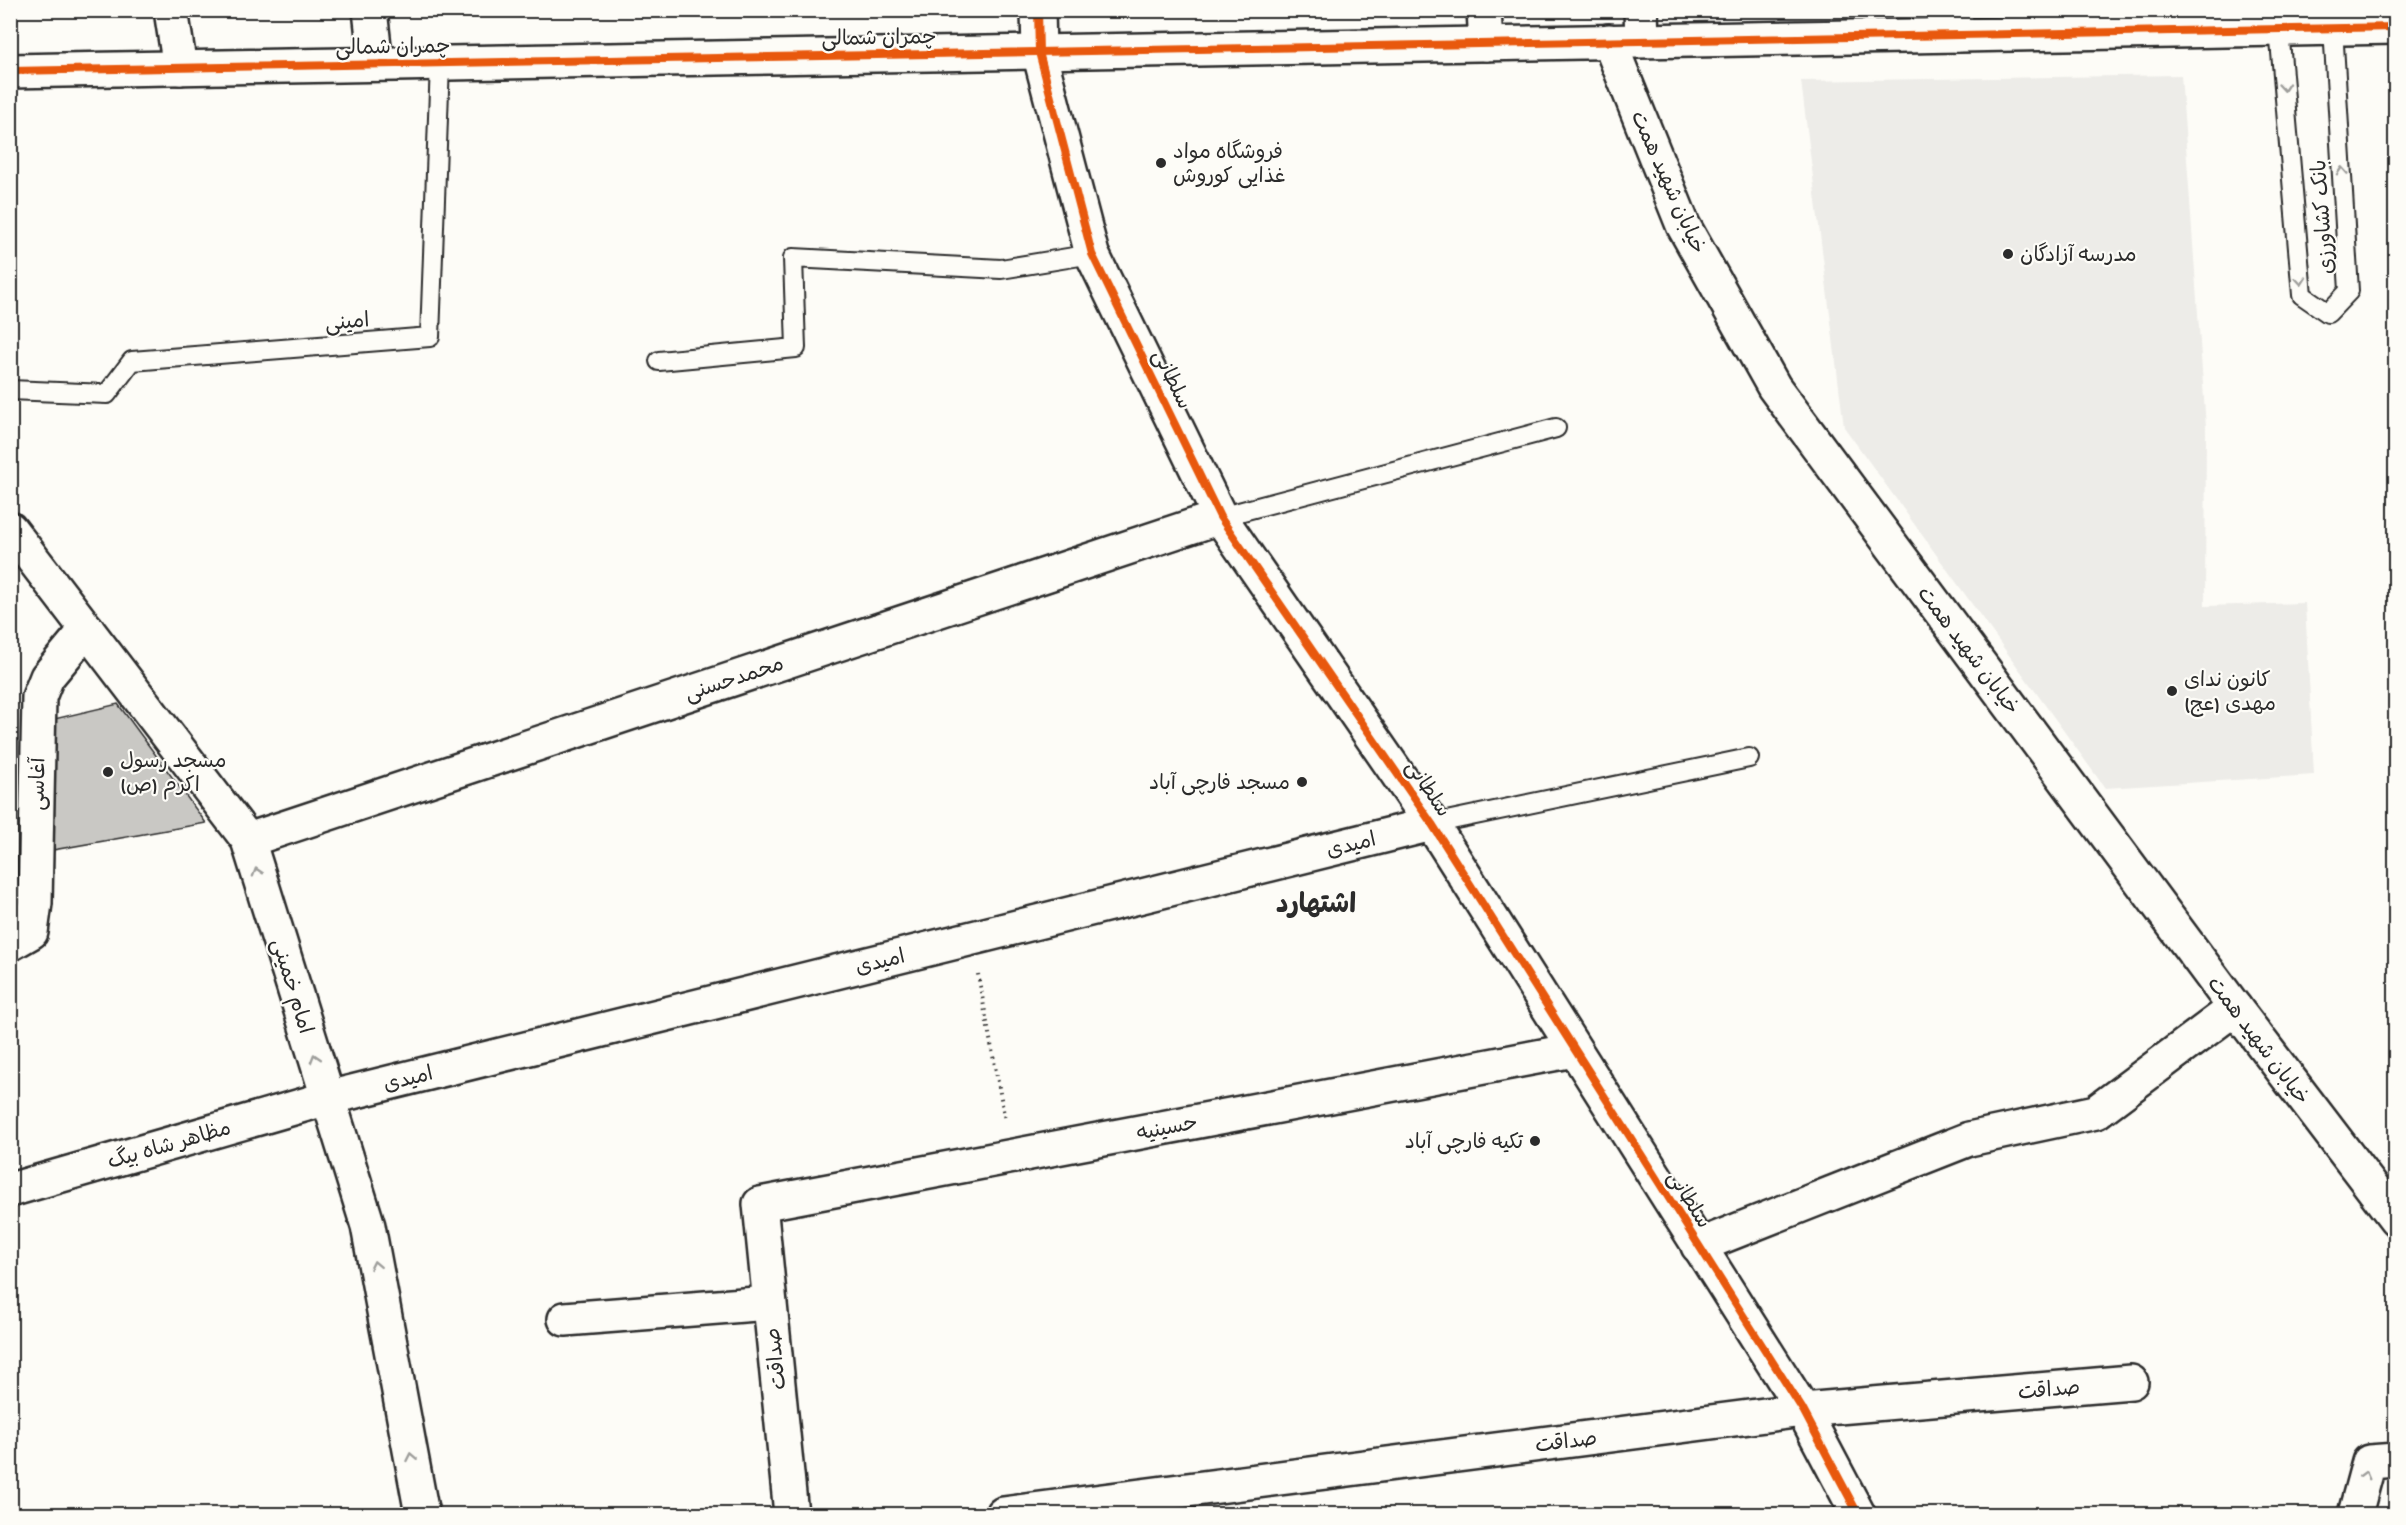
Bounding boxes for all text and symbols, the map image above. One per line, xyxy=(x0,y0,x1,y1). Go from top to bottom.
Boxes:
street label: چمران شمالی xyxy=(821,27,937,54)
street label: چمران شمالی xyxy=(335,36,451,63)
one-way arrow xyxy=(2277,83,2290,92)
street label: خیابان شهید همت xyxy=(1623,108,1709,259)
place label: فروشگاه مواد غذایی کوروش xyxy=(1173,139,1286,191)
marker: فروشگاه مواد غذایی کوروش xyxy=(1154,156,1168,170)
street label: بانک کشاورزی xyxy=(2308,159,2342,275)
one-way arrow xyxy=(2336,167,2349,176)
place label: مدرسه آزادگان xyxy=(2020,242,2137,270)
marker: مدرسه آزادگان xyxy=(2001,247,2015,261)
one-way arrow xyxy=(2294,277,2307,286)
street label: امینی xyxy=(324,310,371,339)
street label: سلطانی xyxy=(1145,347,1195,414)
street label: خیابان شهید همت xyxy=(1910,583,2023,721)
street label: محمدحسنی xyxy=(682,654,788,709)
place label: کانون ندای مهدی (عج) xyxy=(2184,670,2276,719)
marker: کانون ندای مهدی (عج) xyxy=(2165,684,2179,698)
place label: مسجد رسول اکرم (ص) xyxy=(120,751,226,800)
street label: آغاسی xyxy=(26,756,53,811)
street label: سلطانی xyxy=(1398,757,1454,823)
marker: مسجد رسول اکرم (ص) xyxy=(101,765,115,779)
place label: مسجد فارچی آباد xyxy=(1149,771,1290,798)
marker: مسجد فارچی آباد xyxy=(1295,775,1309,789)
street label: امیدی xyxy=(1324,829,1379,866)
one-way arrow xyxy=(252,867,265,878)
district label: اشتهارد xyxy=(1276,891,1356,923)
street label: امام خمینی xyxy=(263,936,316,1038)
street label: امیدی xyxy=(853,946,908,983)
street label: خیابان شهید همت xyxy=(2200,973,2313,1111)
one-way arrow xyxy=(310,1053,322,1064)
street label: امیدی xyxy=(381,1063,436,1100)
street label: حسینیه xyxy=(1135,1112,1200,1149)
street label: مظاهر شاه بیگ xyxy=(105,1115,235,1177)
place label: تکیه فارچی آباد xyxy=(1405,1130,1524,1157)
marker: تکیه فارچی آباد xyxy=(1528,1134,1542,1148)
street label: سلطانی xyxy=(1660,1167,1714,1234)
one-way arrow xyxy=(369,1261,382,1271)
street label: صداقت xyxy=(763,1326,794,1391)
street label: صداقت xyxy=(2017,1377,2081,1408)
street label: صداقت xyxy=(1534,1428,1599,1461)
one-way arrow xyxy=(405,1452,418,1462)
one-way arrow xyxy=(2358,1470,2371,1480)

